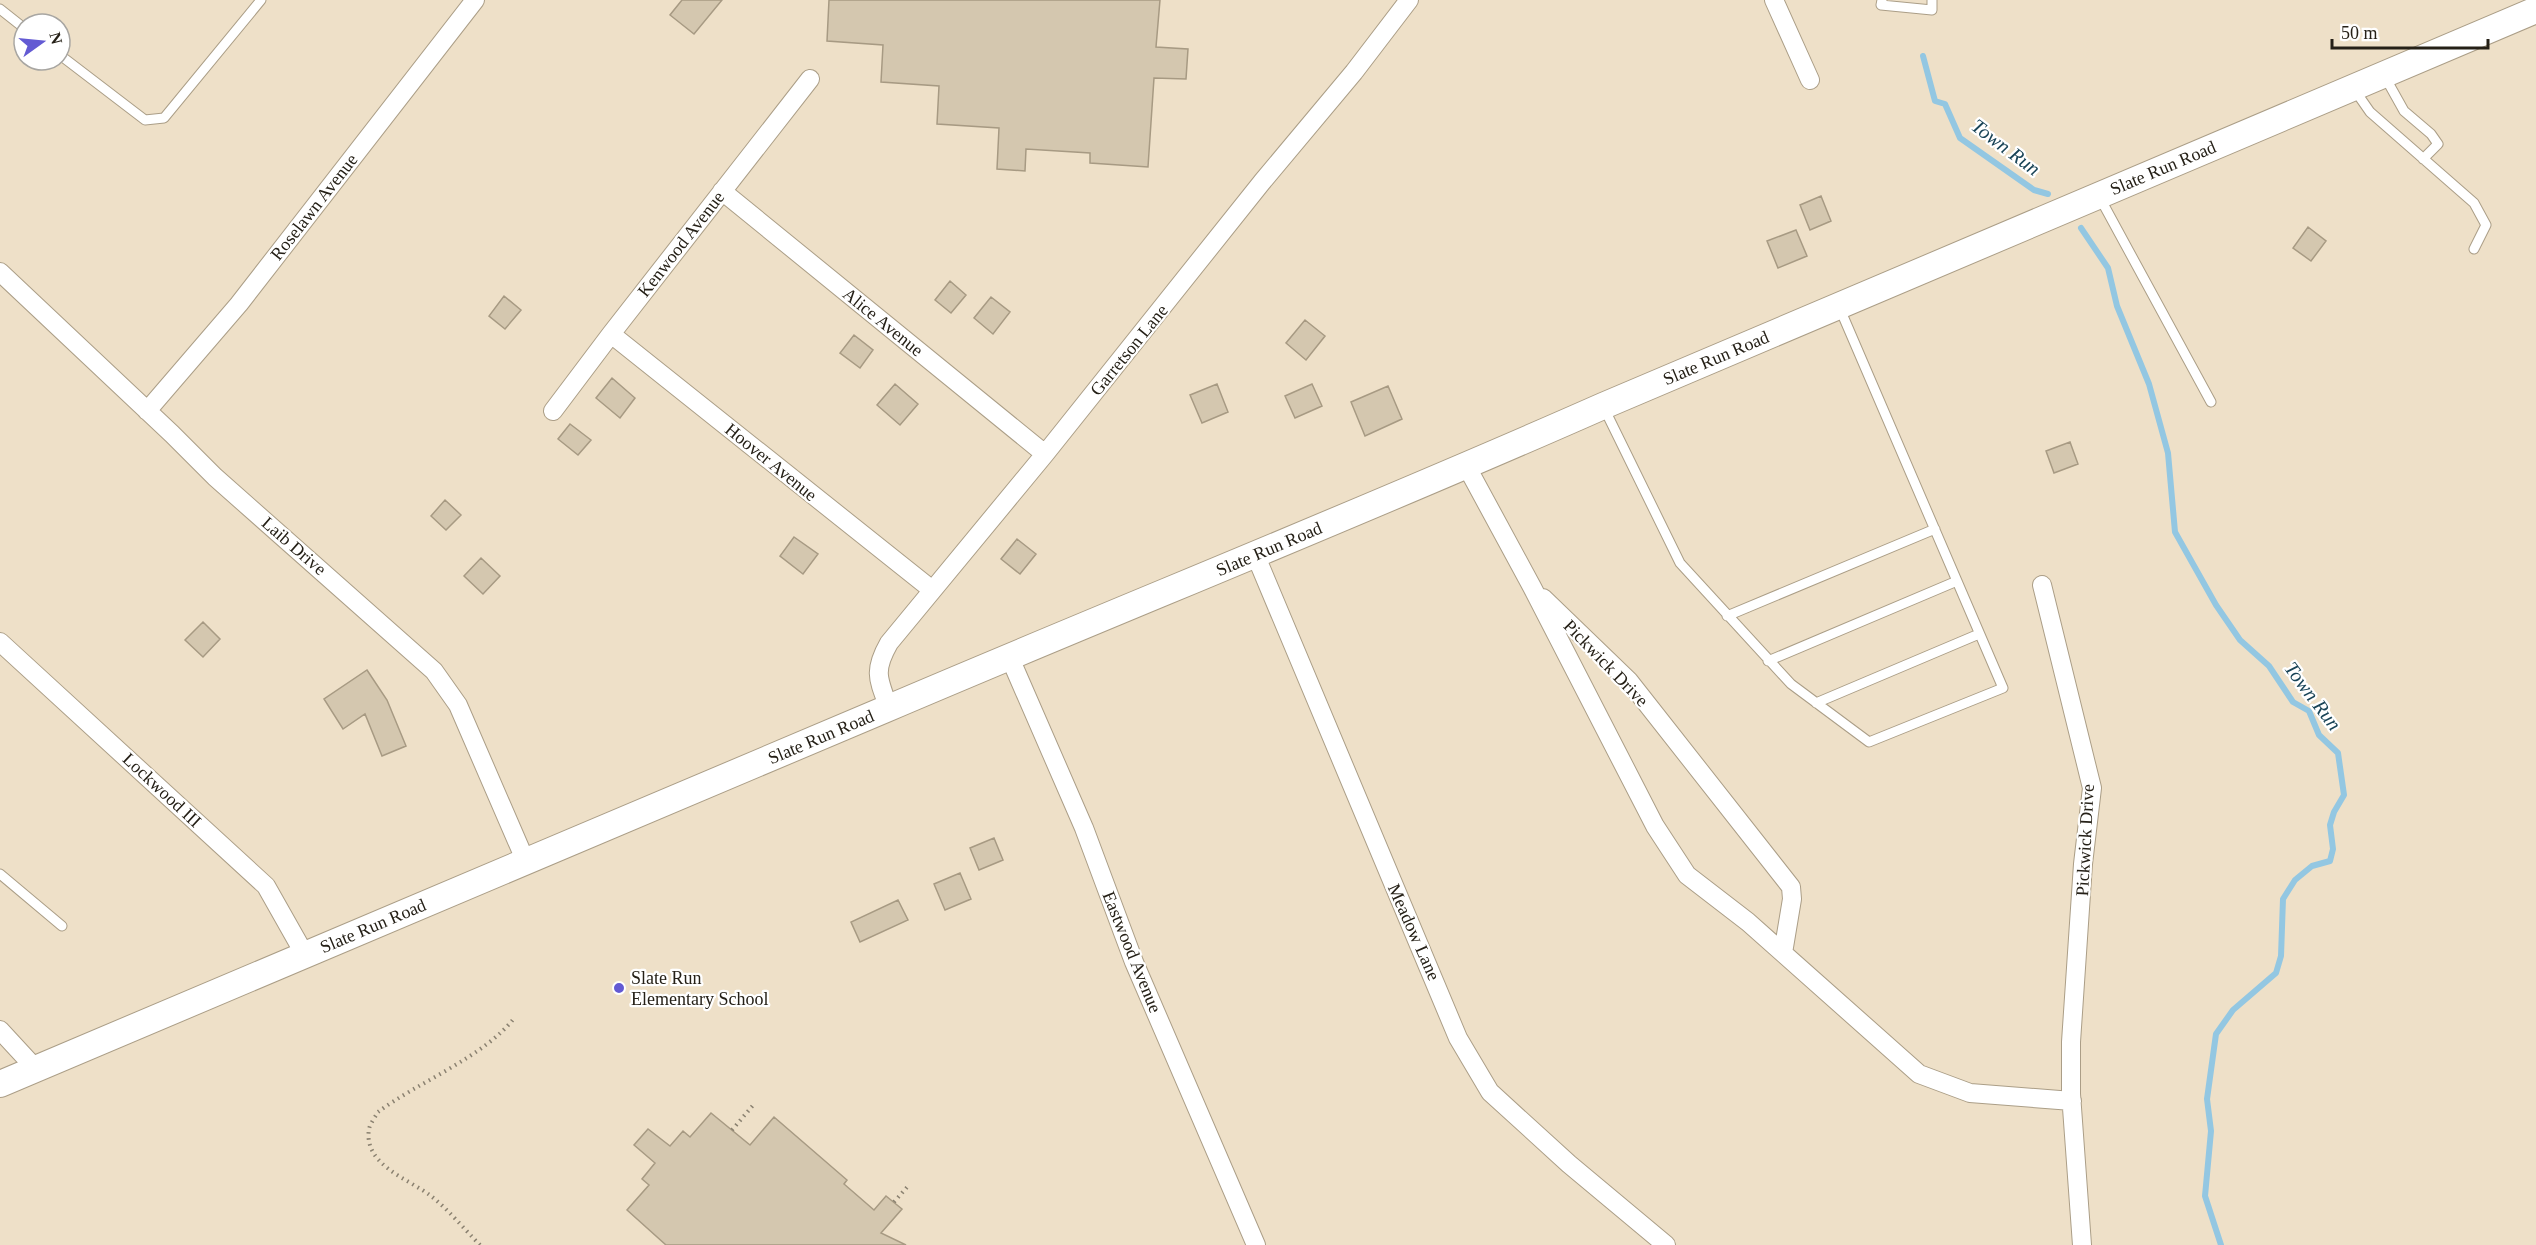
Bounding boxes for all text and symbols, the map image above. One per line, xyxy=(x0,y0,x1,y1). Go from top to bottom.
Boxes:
north arrow xyxy=(12,12,72,72)
scale bar xyxy=(2332,12,2488,50)
text: 50 m xyxy=(2341,23,2378,43)
text: N xyxy=(46,30,66,46)
water label: Town Run xyxy=(1967,114,2045,180)
street label: Slate Run Road xyxy=(2107,137,2219,199)
street label: Roselawn Avenue xyxy=(266,150,362,264)
street label: Kenwood Avenue xyxy=(634,187,728,301)
street label: Alice Avenue xyxy=(839,284,927,360)
street label: Garretson Lane xyxy=(1086,300,1172,400)
street label: Slate Run Road xyxy=(1660,327,1772,389)
street label: Hoover Avenue xyxy=(721,419,821,505)
street label: Laib Drive xyxy=(258,513,330,579)
street label: Slate Run Road xyxy=(1213,518,1325,580)
street label: Pickwick Drive xyxy=(1560,616,1652,710)
water label: Town Run xyxy=(2280,657,2346,735)
street label: Slate Run Road xyxy=(765,706,877,768)
street label: Lockwood III xyxy=(119,749,205,831)
street label: Pickwick Drive xyxy=(2072,783,2098,897)
street label: Meadow Lane xyxy=(1384,881,1444,983)
street label: Eastwood Avenue xyxy=(1099,888,1165,1016)
street label: Slate Run Road xyxy=(317,895,429,957)
place label: Slate Run Elementary School xyxy=(631,968,768,1009)
marker: Slate Run Elementary School xyxy=(612,981,626,995)

